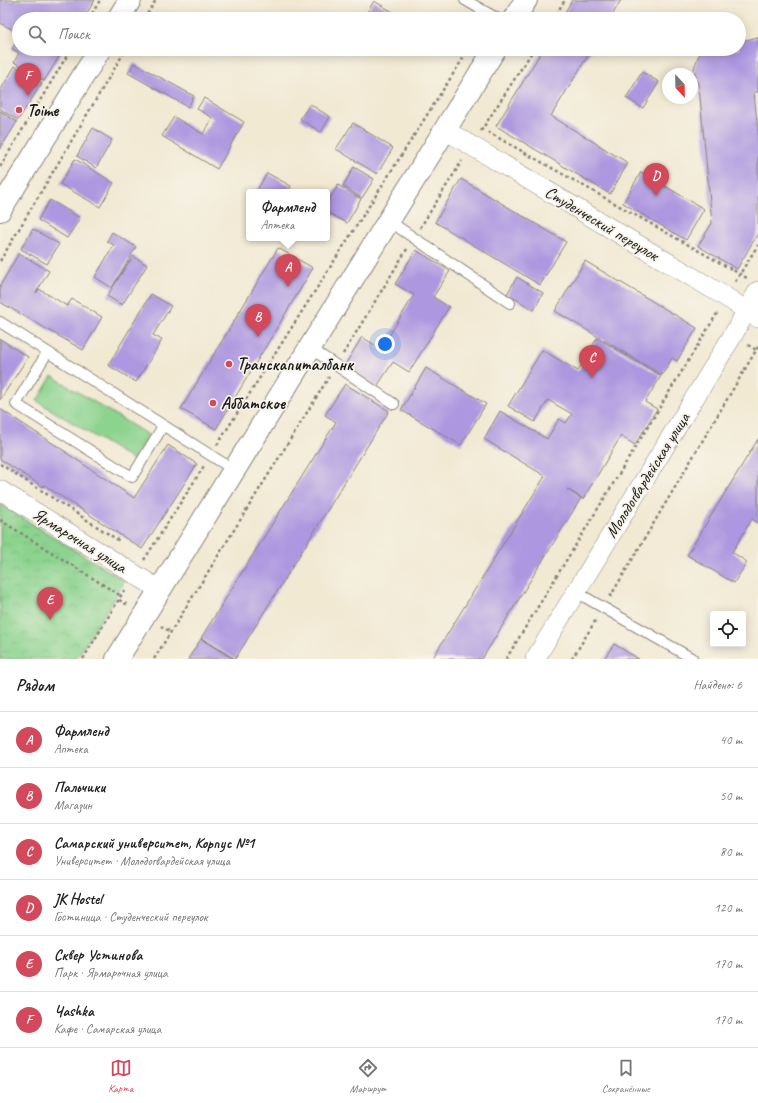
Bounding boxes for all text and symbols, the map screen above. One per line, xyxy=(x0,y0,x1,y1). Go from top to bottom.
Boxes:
search box xyxy=(12,12,746,56)
icon: search xyxy=(26,23,48,45)
text: Поиск xyxy=(58,25,90,44)
pin: F xyxy=(15,63,41,96)
north arrow xyxy=(662,68,698,104)
place label: Toime xyxy=(27,100,59,121)
marker: Toime xyxy=(14,105,24,115)
pin: D xyxy=(643,163,669,196)
street label: Студенческий переулок xyxy=(541,181,664,266)
popup xyxy=(246,189,330,241)
text: Фармленд xyxy=(261,198,315,217)
text: Аптека xyxy=(261,217,294,233)
pin: A xyxy=(275,254,301,287)
pin: B xyxy=(245,304,271,337)
your location xyxy=(375,334,395,354)
pin: C xyxy=(579,345,605,378)
place label: Транскапиталбанк xyxy=(237,354,355,375)
marker: Транскапиталбанк xyxy=(224,359,234,369)
place label: Аббатское xyxy=(221,393,287,414)
marker: Аббатское xyxy=(208,398,218,408)
street label: Молодогвардейская улица xyxy=(601,408,695,542)
street label: Ярмарочная улица xyxy=(29,503,132,579)
pin: E xyxy=(37,587,63,620)
map controls xyxy=(710,611,746,647)
button: locate xyxy=(710,611,746,647)
text: Рядом xyxy=(16,675,54,696)
text: Найдено: 6 xyxy=(694,677,742,693)
text: Фармленд xyxy=(54,722,109,741)
text: A xyxy=(26,732,32,748)
text: 40 m xyxy=(720,732,742,748)
text: Аптека xyxy=(54,741,88,757)
text: Пальчики xyxy=(54,778,105,797)
text: B xyxy=(26,788,32,804)
text: 50 m xyxy=(720,788,742,804)
text: Магазин xyxy=(54,797,92,813)
text: Самарский университет, Корпус №1 xyxy=(54,834,254,853)
text: C xyxy=(26,844,32,860)
text: 80 m xyxy=(720,844,742,860)
text: Университет · Молодогвардейская улица xyxy=(54,853,230,869)
text: JK Hostel xyxy=(54,890,102,909)
text: D xyxy=(25,900,33,916)
text: 120 m xyxy=(714,900,742,916)
text: Гостиница · Студенческий переулок xyxy=(54,909,208,925)
text: Сквер Устинова xyxy=(54,946,142,965)
text: E xyxy=(26,956,32,972)
text: 170 m xyxy=(714,956,742,972)
text: Парк · Ярмарочная улица xyxy=(54,965,168,981)
text: Чаshka xyxy=(54,1002,94,1021)
text: F xyxy=(26,1012,32,1028)
text: 170 m xyxy=(714,1012,742,1028)
text: Кафе · Самарская улица xyxy=(54,1021,161,1037)
tab: Карта xyxy=(108,1057,133,1095)
tab: Маршрут xyxy=(350,1057,386,1095)
tab: Сохранённые xyxy=(602,1057,650,1095)

